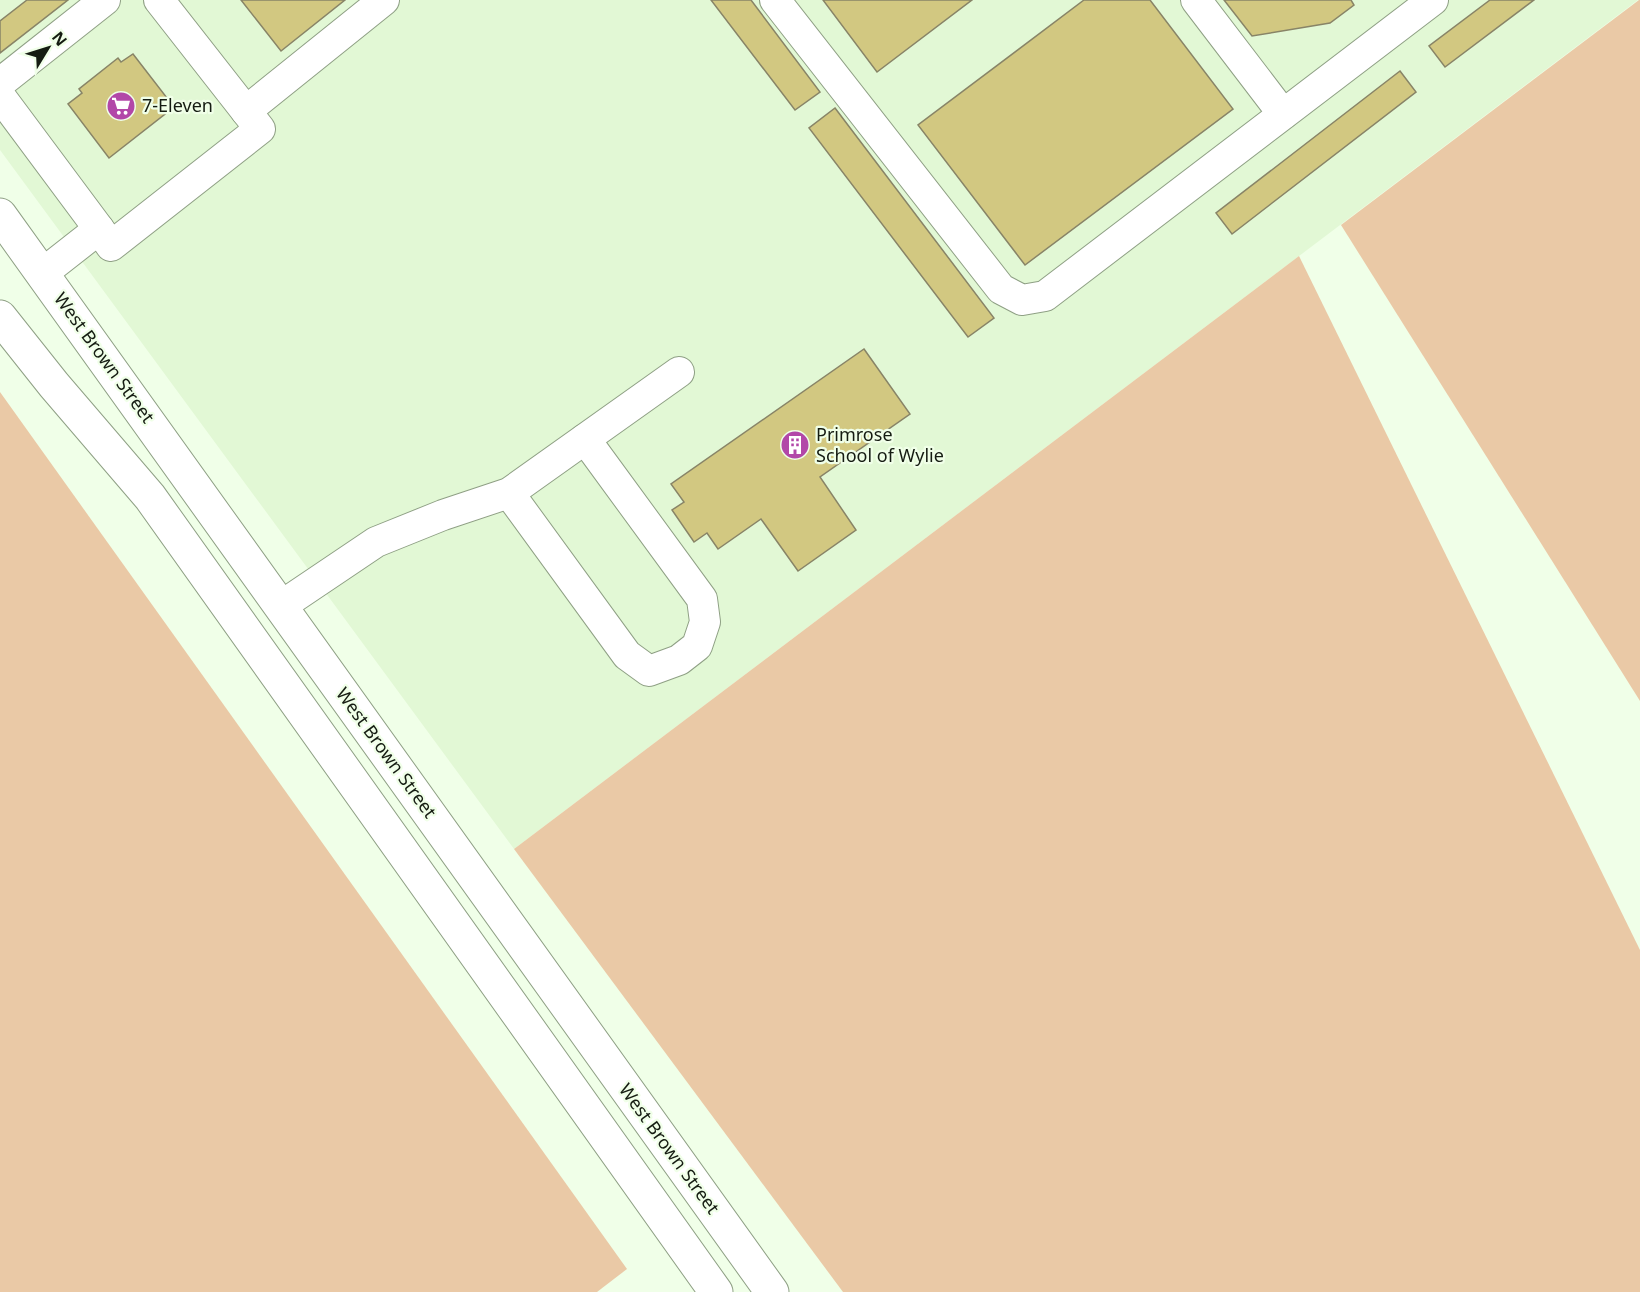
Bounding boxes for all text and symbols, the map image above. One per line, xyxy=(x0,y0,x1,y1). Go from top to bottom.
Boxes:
north arrow xyxy=(18,18,78,78)
text: N xyxy=(47,27,72,51)
supermarket icon: 7-Eleven xyxy=(105,90,137,122)
place label: 7-Eleven xyxy=(142,93,213,117)
street label: West Brown Street xyxy=(49,287,161,428)
place label: Primrose School of Wylie xyxy=(816,422,944,467)
building icon: Primrose School of Wylie xyxy=(779,429,811,461)
street label: West Brown Street xyxy=(331,682,443,823)
street label: West Brown Street xyxy=(614,1078,726,1219)

